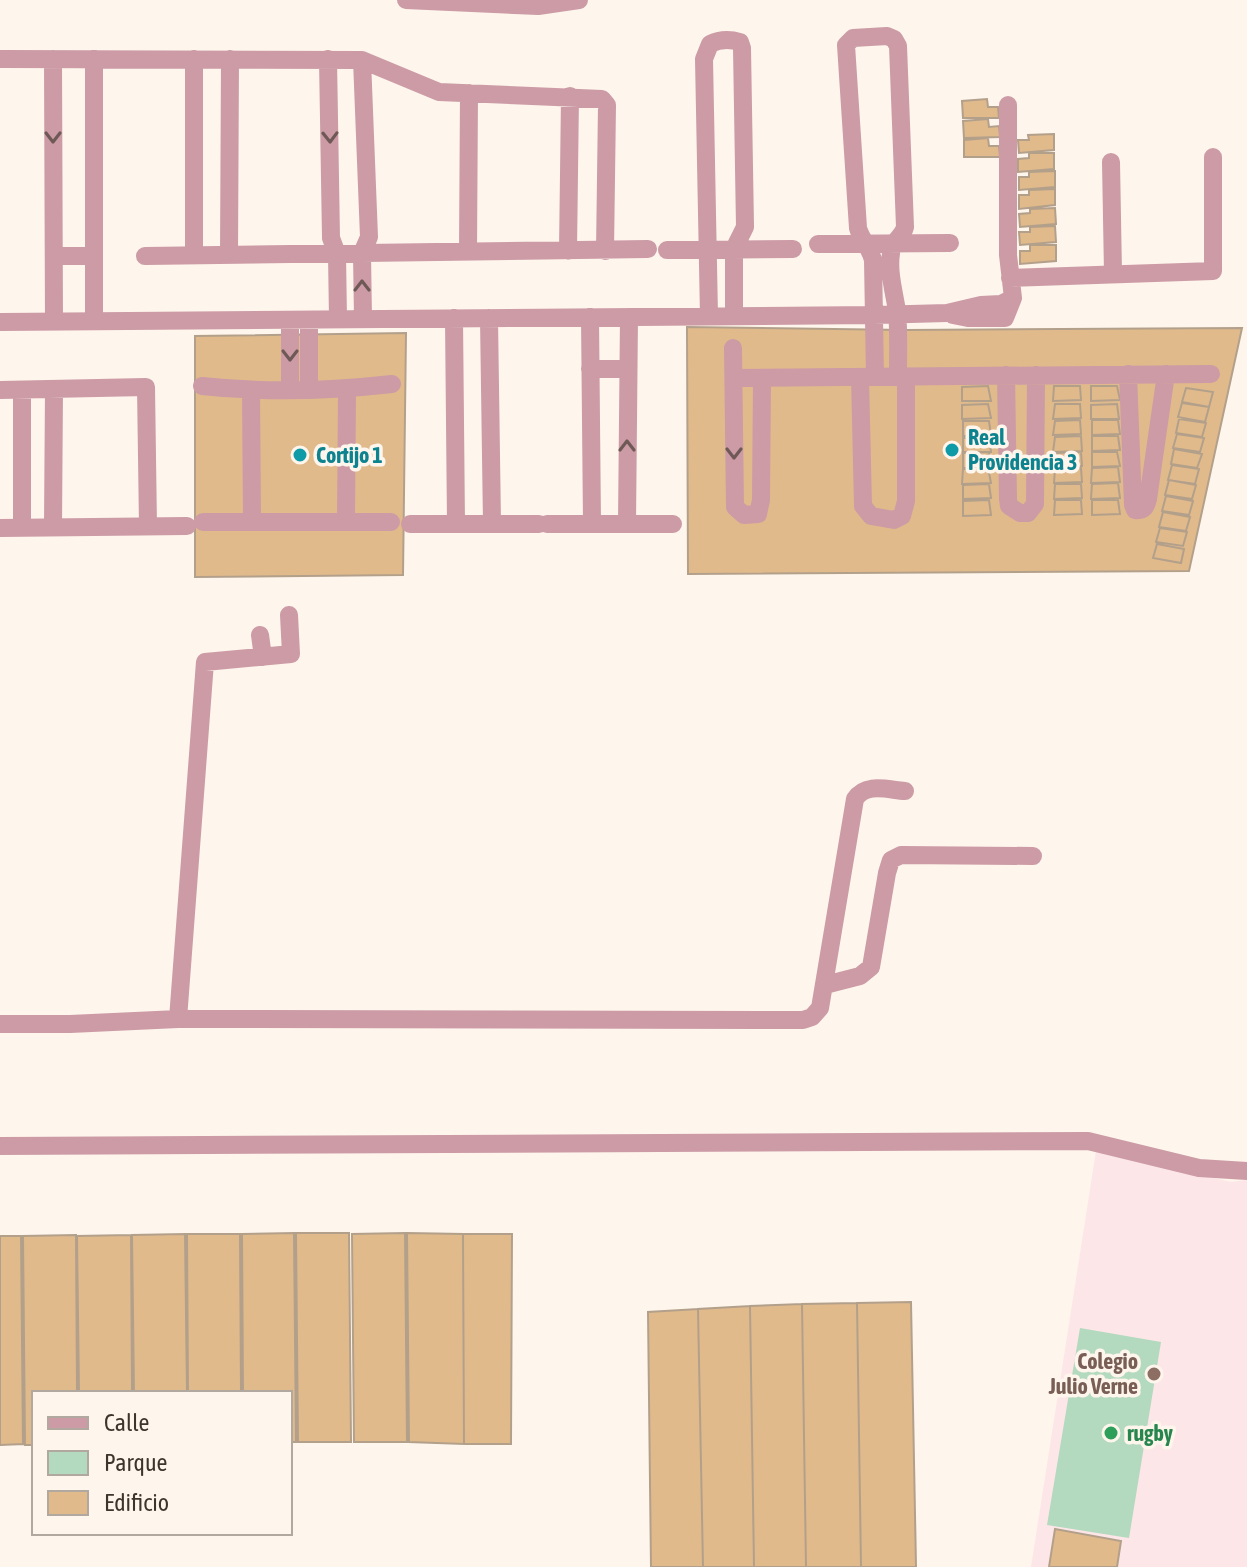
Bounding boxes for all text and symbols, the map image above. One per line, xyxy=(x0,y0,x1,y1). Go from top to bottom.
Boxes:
one-way arrow xyxy=(44,131,62,144)
one-way arrow xyxy=(321,131,338,144)
one-way arrow xyxy=(353,279,371,292)
one-way arrow xyxy=(281,349,299,362)
place label: Real Providencia 3 xyxy=(968,424,1077,475)
one-way arrow xyxy=(618,439,636,452)
marker: Real Providencia 3 xyxy=(943,441,961,459)
place label: Cortijo 1 xyxy=(316,442,383,468)
marker: Cortijo 1 xyxy=(291,446,309,464)
one-way arrow xyxy=(725,447,743,460)
place label: Colegio Julio Verne xyxy=(1048,1348,1138,1399)
marker: Colegio Julio Verne xyxy=(1145,1365,1163,1383)
legend xyxy=(32,1391,292,1535)
text: Calle xyxy=(104,1409,149,1436)
place label: rugby xyxy=(1127,1420,1173,1446)
marker: rugby xyxy=(1102,1424,1120,1442)
text: Parque xyxy=(104,1449,167,1476)
text: Edificio xyxy=(104,1489,169,1516)

